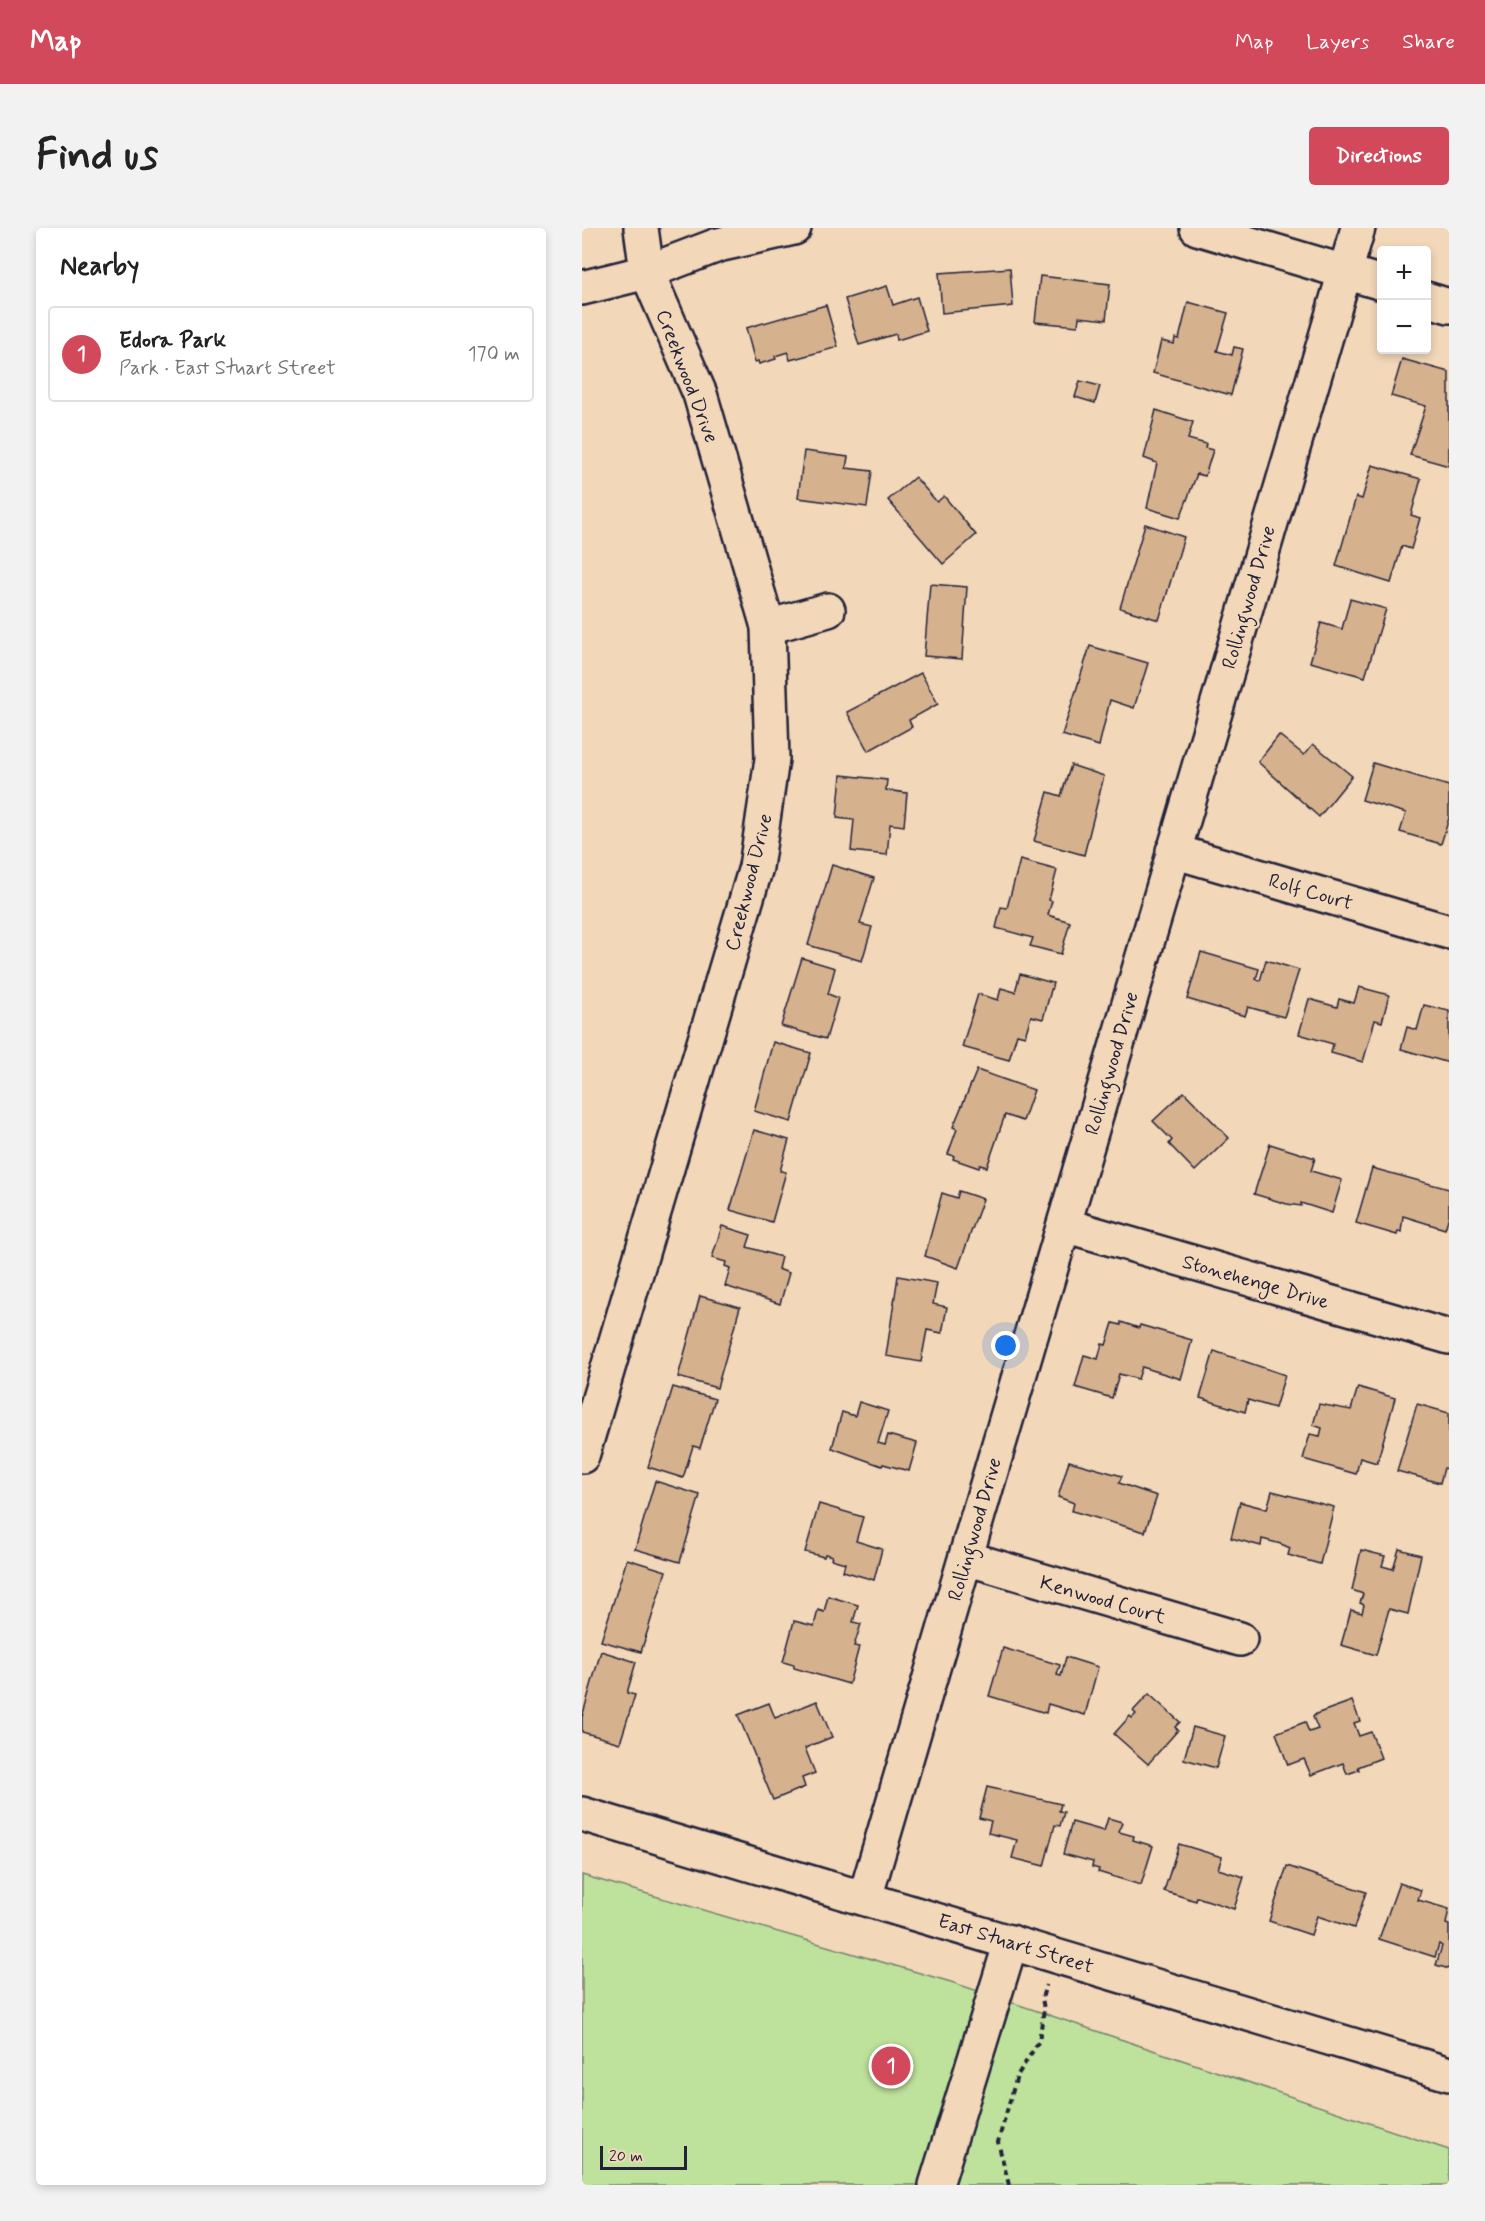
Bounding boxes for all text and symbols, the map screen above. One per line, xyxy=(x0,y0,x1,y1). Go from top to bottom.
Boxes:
text: Map xyxy=(30,24,81,61)
text: Map xyxy=(1235,28,1273,56)
text: Layers xyxy=(1306,28,1369,56)
text: Share xyxy=(1402,28,1455,56)
button: Directions xyxy=(1309,127,1449,185)
text: Find us xyxy=(36,129,158,184)
map controls xyxy=(1377,246,1431,354)
button: + xyxy=(1377,246,1431,300)
text: Nearby xyxy=(60,250,139,284)
button: − xyxy=(1377,300,1431,354)
street label: Creekwood Drive xyxy=(649,306,724,447)
text: Edora Park xyxy=(119,327,226,355)
text: 1 xyxy=(77,341,86,368)
text: 170 m xyxy=(468,341,520,368)
text: Park · East Stuart Street xyxy=(119,355,336,382)
street label: Rollingwood Drive xyxy=(1216,523,1285,673)
street label: Creekwood Drive xyxy=(719,811,780,954)
street label: Rolf Court xyxy=(1265,868,1356,917)
street label: Rollingwood Drive xyxy=(1079,989,1148,1139)
street label: Stonehenge Drive xyxy=(1179,1249,1332,1317)
your location xyxy=(991,1331,1020,1360)
street label: Rollingwood Drive xyxy=(942,1455,1011,1605)
street label: Kenwood Court xyxy=(1036,1570,1169,1631)
street label: East Stuart Street xyxy=(934,1908,1097,1981)
pin: 1 xyxy=(872,2044,910,2088)
scale bar xyxy=(600,2143,687,2170)
text: 20 m xyxy=(609,2146,643,2167)

